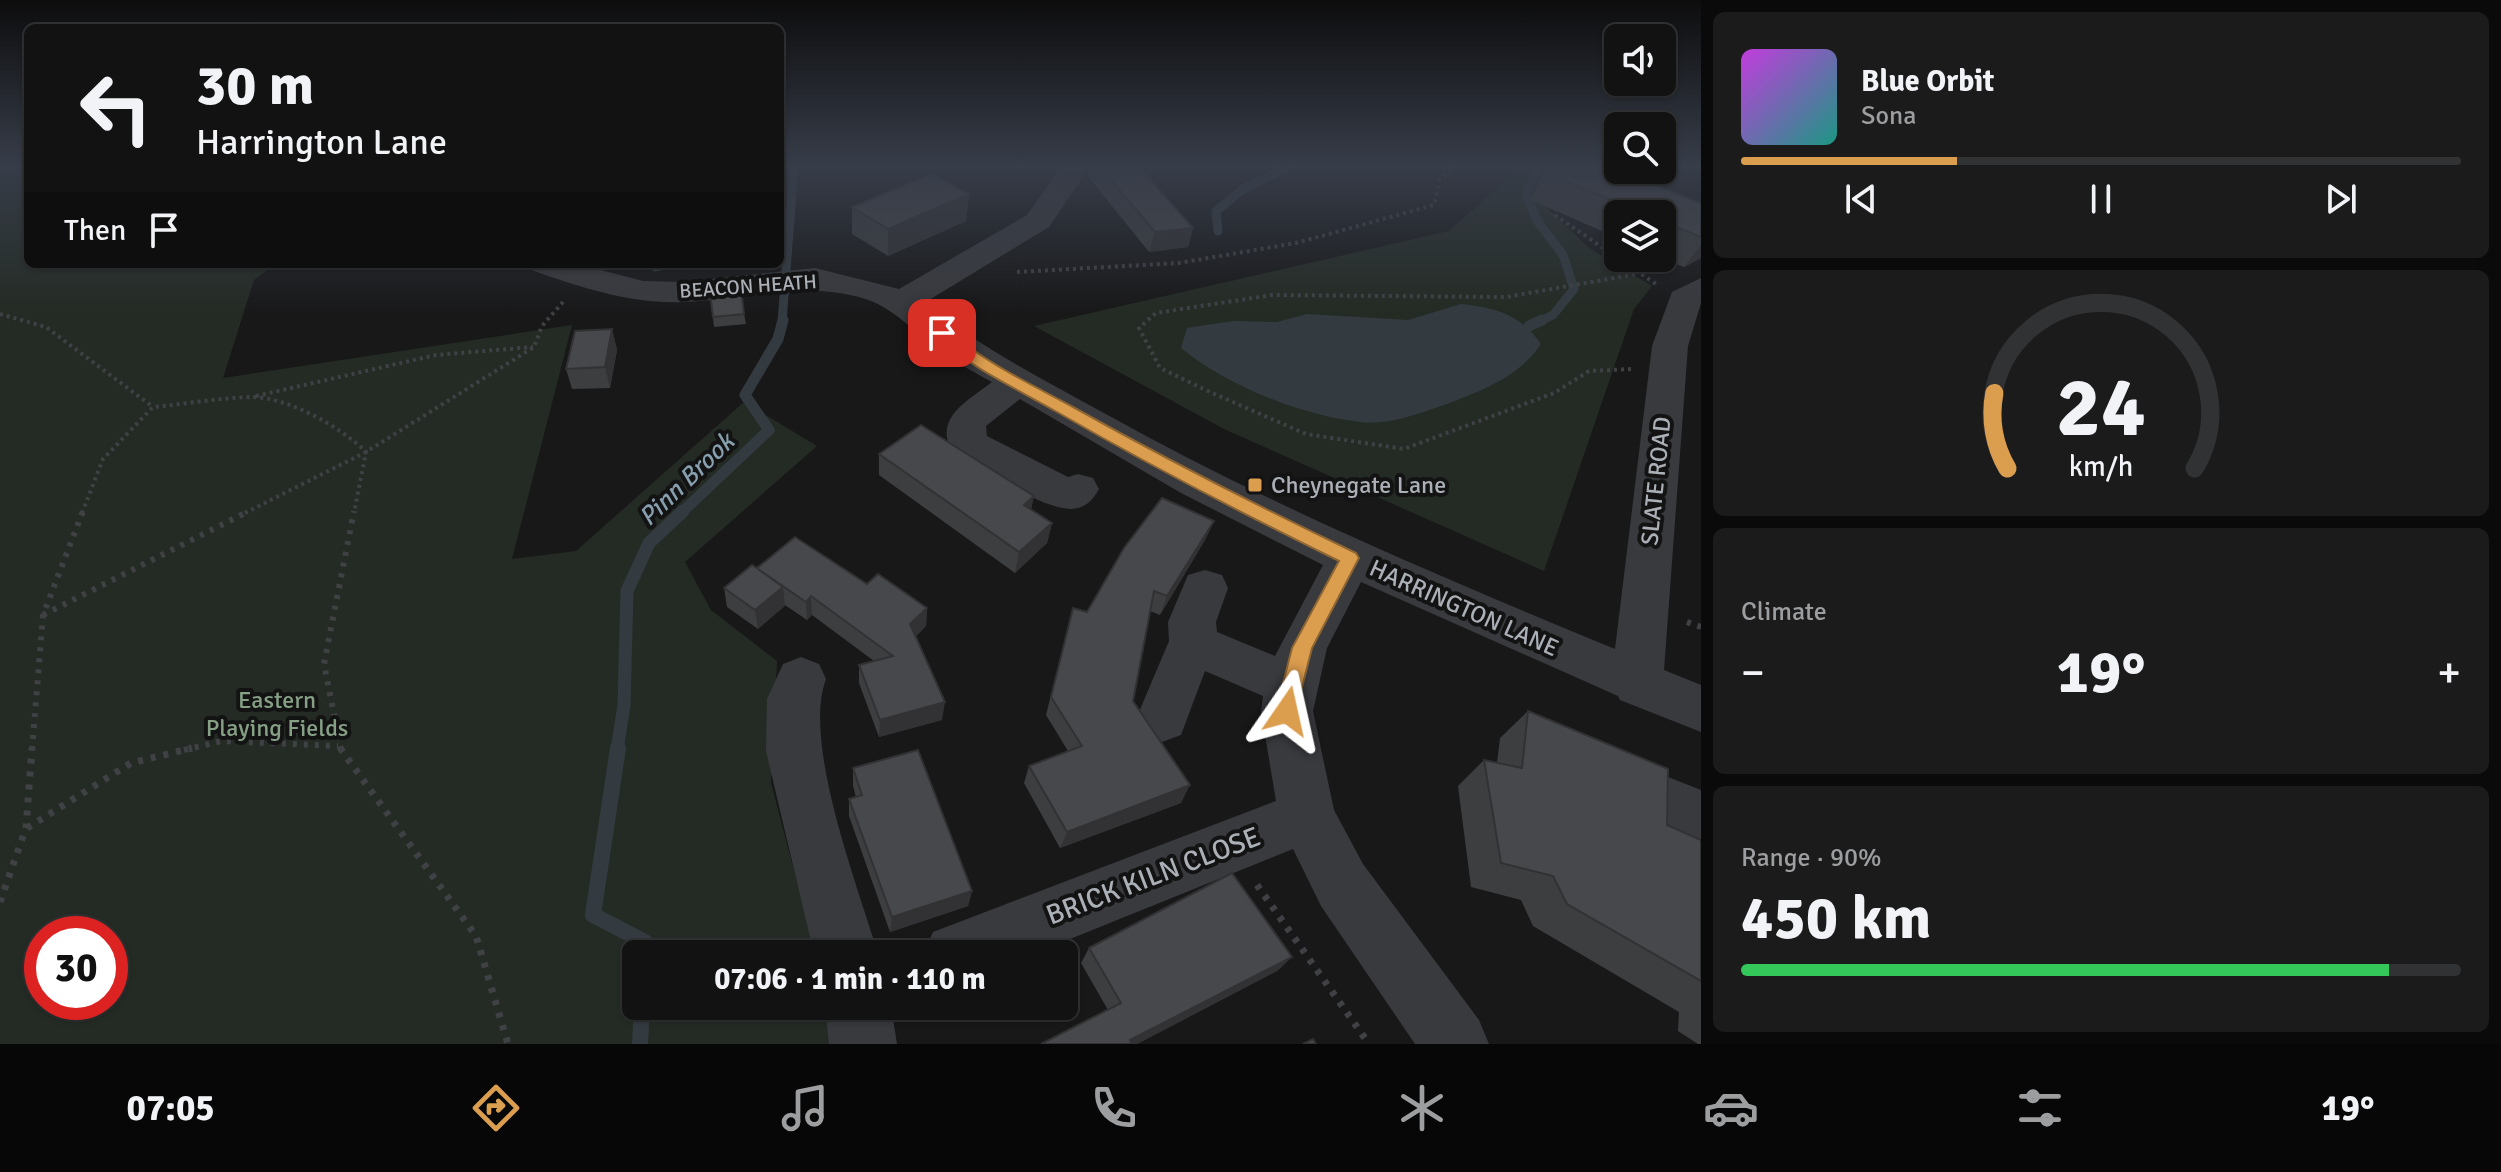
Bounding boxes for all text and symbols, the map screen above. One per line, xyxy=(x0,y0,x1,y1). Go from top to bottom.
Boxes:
map controls xyxy=(1604,24,1676,272)
button: sound xyxy=(1604,24,1676,96)
text: 30 m xyxy=(196,51,314,120)
icon: left xyxy=(64,56,168,160)
text: Blue Orbit xyxy=(1861,63,1994,100)
text: Sona xyxy=(1861,100,1916,132)
button: search xyxy=(1604,112,1676,184)
text: Harrington Lane xyxy=(196,120,447,165)
icon: previous xyxy=(1839,177,1883,221)
icon: pause xyxy=(2079,177,2123,221)
icon: next xyxy=(2319,177,2363,221)
button: layers xyxy=(1604,200,1676,272)
icon: arrive xyxy=(142,208,186,252)
text: Then xyxy=(64,212,126,249)
street label: BEACON HEATH xyxy=(679,269,818,304)
pin xyxy=(908,299,976,367)
icon: arrive xyxy=(920,311,964,355)
text: 24 xyxy=(2056,357,2146,459)
street label: SLATE ROAD xyxy=(1634,415,1678,547)
water label: Pinn Brook xyxy=(632,425,743,533)
text: km/h xyxy=(2069,449,2133,484)
place label: Cheynegate Lane xyxy=(1271,470,1446,500)
marker: Cheynegate Lane xyxy=(1246,476,1264,494)
street label: HARRINGTON LANE xyxy=(1365,553,1563,663)
text: Climate xyxy=(1741,596,1827,628)
text: 19° xyxy=(2057,636,2145,710)
text: − xyxy=(1741,646,1765,700)
text: + xyxy=(2437,646,2461,700)
position arrow xyxy=(1245,669,1329,753)
park label: Eastern Playing Fields xyxy=(206,685,348,743)
street label: BRICK KILN CLOSE xyxy=(1041,819,1265,932)
text: Range · 90% xyxy=(1741,842,1882,874)
text: 450 km xyxy=(1741,882,1931,956)
speed limit sign: 30 xyxy=(24,916,128,1020)
text: 07:06 · 1 min · 110 m xyxy=(714,961,986,998)
icon: directions xyxy=(468,1080,524,1136)
icon: music xyxy=(777,1080,833,1136)
icon: phone xyxy=(1086,1080,1142,1136)
icon: climate xyxy=(1394,1080,1450,1136)
icon: car xyxy=(1703,1080,1759,1136)
icon: filters xyxy=(2012,1080,2068,1136)
text: 07:05 xyxy=(126,1086,215,1131)
text: 19° xyxy=(2321,1086,2374,1131)

